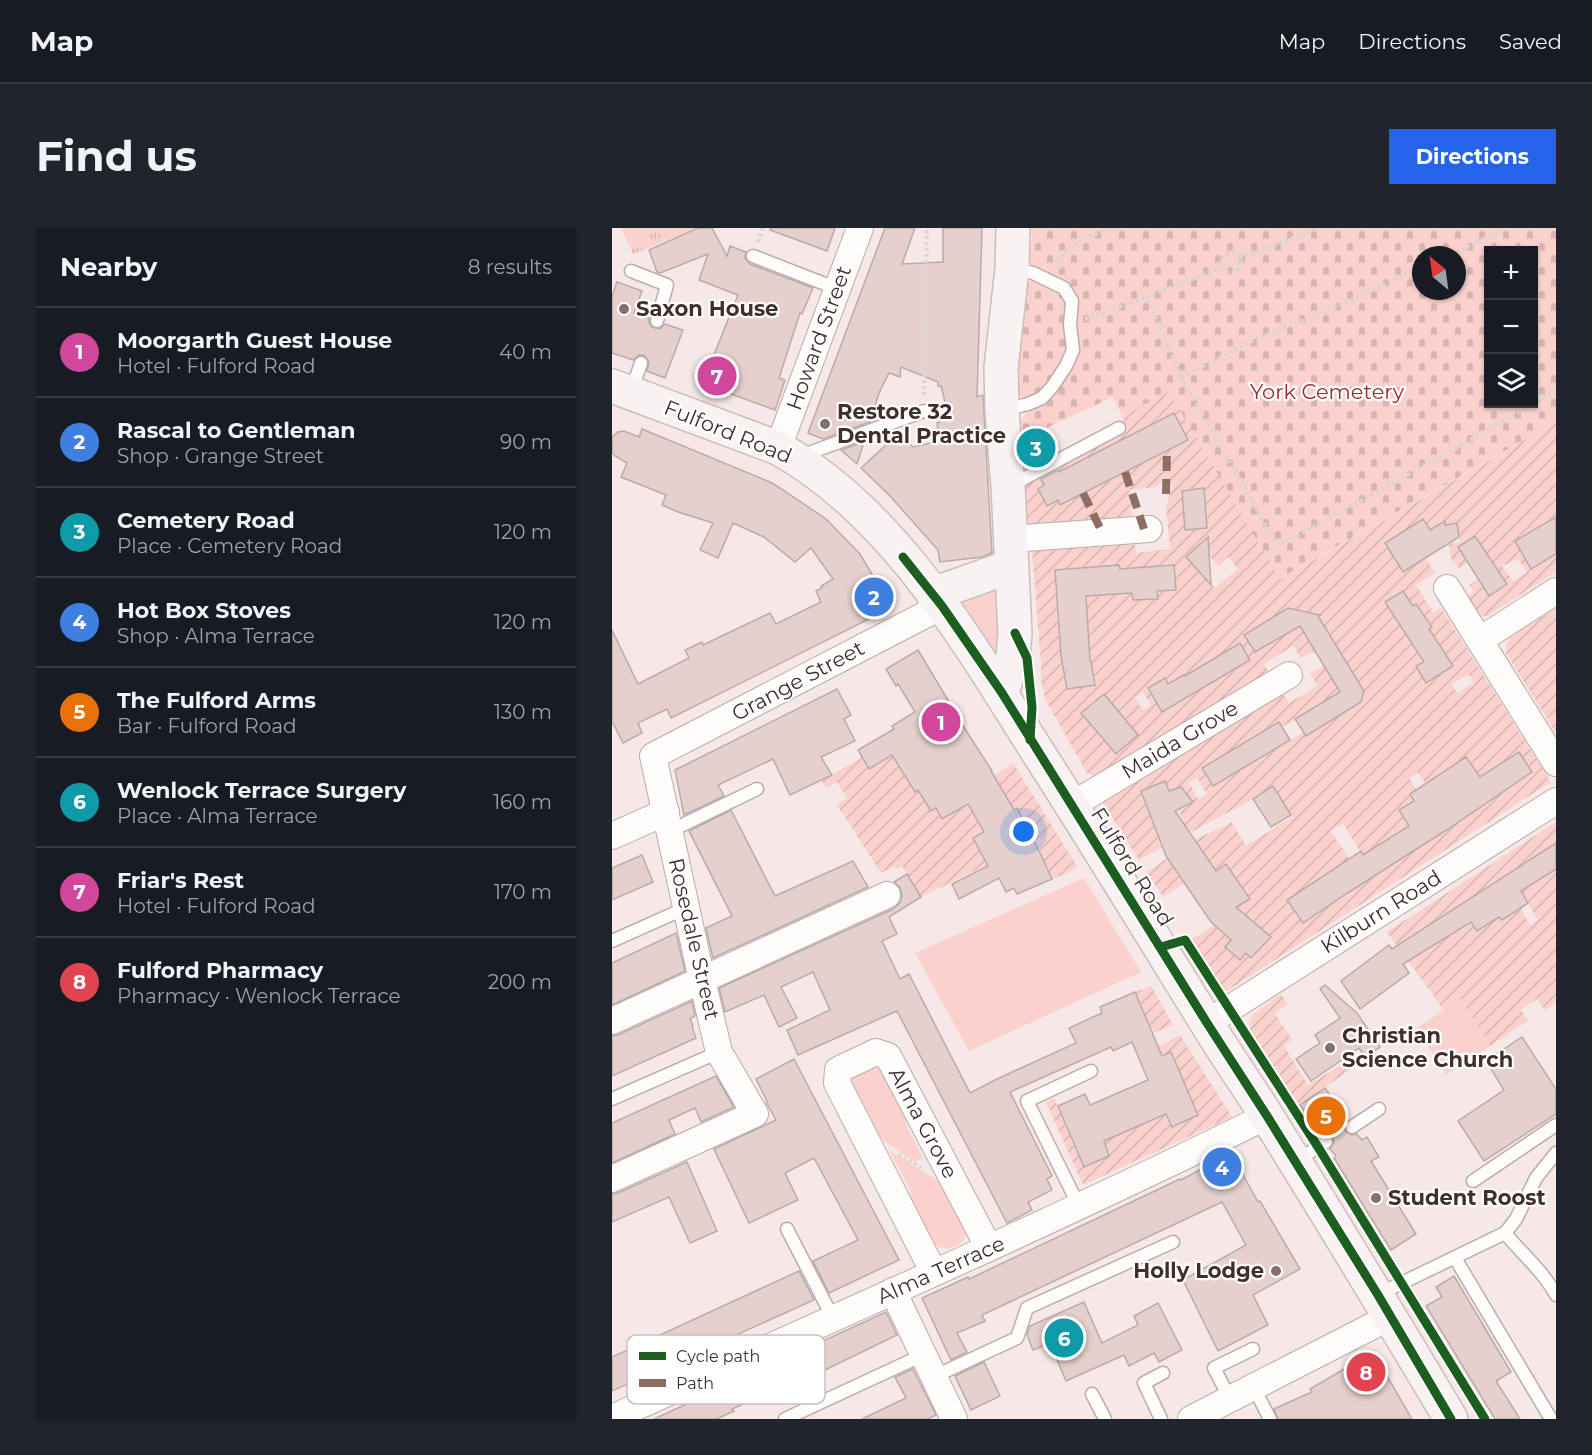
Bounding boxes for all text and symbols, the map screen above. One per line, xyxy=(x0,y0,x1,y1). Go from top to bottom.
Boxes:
text: Map xyxy=(30,24,93,58)
text: Map xyxy=(1279,29,1325,54)
text: Directions xyxy=(1358,29,1466,54)
text: Saved xyxy=(1499,29,1562,54)
button: Directions xyxy=(1389,129,1556,184)
text: Find us xyxy=(36,130,197,182)
north arrow xyxy=(1412,246,1466,300)
map controls xyxy=(1484,246,1538,408)
button: + xyxy=(1484,246,1538,300)
text: Nearby xyxy=(60,251,157,283)
text: 8 results xyxy=(468,255,552,279)
street label: Howard Street xyxy=(781,262,856,413)
place label: Saxon House xyxy=(636,296,778,321)
button: − xyxy=(1484,300,1538,354)
marker: Saxon House xyxy=(617,302,631,316)
text: Moorgarth Guest House xyxy=(117,327,392,354)
text: 1 xyxy=(76,340,83,364)
text: 40 m xyxy=(499,340,552,364)
text: Hotel · Fulford Road xyxy=(117,354,316,378)
pin: 7 xyxy=(698,354,736,398)
button: layers xyxy=(1484,354,1538,408)
park label: York Cemetery xyxy=(1250,379,1405,404)
street label: Fulford Road xyxy=(661,395,796,469)
place label: Restore 32 Dental Practice xyxy=(837,399,1006,448)
text: Rascal to Gentleman xyxy=(117,417,356,444)
marker: Restore 32 Dental Practice xyxy=(818,417,832,431)
pin: 3 xyxy=(1016,426,1056,470)
text: 2 xyxy=(74,430,85,454)
text: 90 m xyxy=(500,430,552,454)
text: Shop · Grange Street xyxy=(117,444,324,468)
text: Cemetery Road xyxy=(117,507,295,534)
text: 3 xyxy=(74,520,85,544)
text: 120 m xyxy=(494,520,552,544)
text: Place · Cemetery Road xyxy=(117,534,342,558)
pin: 2 xyxy=(854,574,894,620)
text: Hot Box Stoves xyxy=(117,597,291,624)
text: 4 xyxy=(73,610,86,634)
text: 120 m xyxy=(494,610,552,634)
text: Shop · Alma Terrace xyxy=(117,624,315,648)
street label: Grange Street xyxy=(727,635,868,726)
text: The Fulford Arms xyxy=(117,687,316,714)
street label: Maida Grove xyxy=(1117,695,1242,784)
text: 5 xyxy=(74,700,85,724)
text: 130 m xyxy=(494,700,552,724)
pin: 1 xyxy=(922,700,960,744)
text: Bar · Fulford Road xyxy=(117,714,297,738)
text: Wenlock Terrace Surgery xyxy=(117,777,406,804)
text: 6 xyxy=(73,790,86,814)
text: 160 m xyxy=(493,790,552,814)
street label: Fulford Road xyxy=(1086,803,1179,931)
text: Place · Alma Terrace xyxy=(117,804,318,828)
your location xyxy=(1009,817,1038,846)
street label: Rosedale Street xyxy=(664,856,725,1022)
street label: Kilburn Road xyxy=(1316,865,1446,959)
text: Friar's Rest xyxy=(117,867,244,894)
text: 7 xyxy=(73,880,86,904)
text: 170 m xyxy=(494,880,552,904)
text: Hotel · Fulford Road xyxy=(117,894,316,918)
text: Fulford Pharmacy xyxy=(117,957,323,984)
text: 8 xyxy=(73,970,86,994)
text: 200 m xyxy=(488,970,552,994)
text: Pharmacy · Wenlock Terrace xyxy=(117,984,401,1008)
place label: Christian Science Church xyxy=(1342,1023,1513,1072)
marker: Christian Science Church xyxy=(1323,1041,1337,1055)
street label: Alma Grove xyxy=(884,1063,963,1182)
pin: 5 xyxy=(1306,1094,1346,1138)
pin: 4 xyxy=(1202,1144,1242,1190)
place label: Student Roost xyxy=(1388,1185,1546,1210)
marker: Student Roost xyxy=(1369,1191,1383,1205)
street label: Alma Terrace xyxy=(873,1230,1008,1309)
place label: Holly Lodge xyxy=(1133,1258,1264,1283)
marker: Holly Lodge xyxy=(1269,1264,1283,1278)
pin: 6 xyxy=(1044,1316,1084,1360)
legend xyxy=(627,1335,825,1404)
text: Cycle path xyxy=(676,1347,760,1366)
pin: 8 xyxy=(1346,1350,1386,1394)
text: Path xyxy=(676,1374,714,1393)

